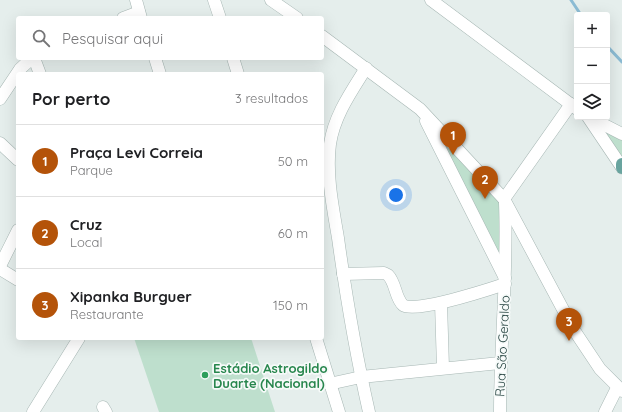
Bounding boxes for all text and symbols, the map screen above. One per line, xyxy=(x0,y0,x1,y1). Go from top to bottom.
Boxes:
map controls xyxy=(574,12,610,120)
button: + xyxy=(574,12,610,48)
search box xyxy=(16,16,324,60)
icon: search xyxy=(30,27,52,49)
text: Pesquisar aqui xyxy=(62,29,163,48)
button: − xyxy=(574,48,610,84)
button: layers xyxy=(574,84,610,120)
text: Por perto xyxy=(32,88,110,109)
text: 3 resultados xyxy=(235,90,308,106)
pin: 1 xyxy=(440,122,466,155)
text: Praça Levi Correia xyxy=(70,143,203,162)
text: 1 xyxy=(42,153,48,169)
text: 50 m xyxy=(278,153,308,169)
text: Parque xyxy=(70,162,113,178)
pin: 2 xyxy=(472,166,498,199)
your location xyxy=(386,185,406,205)
text: Cruz xyxy=(70,215,102,234)
text: 2 xyxy=(41,225,49,241)
text: 60 m xyxy=(278,225,308,241)
text: Local xyxy=(70,234,102,250)
text: Xipanka Burguer xyxy=(70,287,192,306)
street label: Rua São Geraldo xyxy=(491,295,513,397)
text: 3 xyxy=(42,297,48,313)
text: 150 m xyxy=(273,297,308,313)
text: Restaurante xyxy=(70,306,144,322)
pin: 3 xyxy=(556,308,582,341)
place label: Estádio Astrogildo Duarte (Nacional) xyxy=(213,360,328,391)
marker: Estádio Astrogildo Duarte (Nacional) xyxy=(200,370,210,380)

